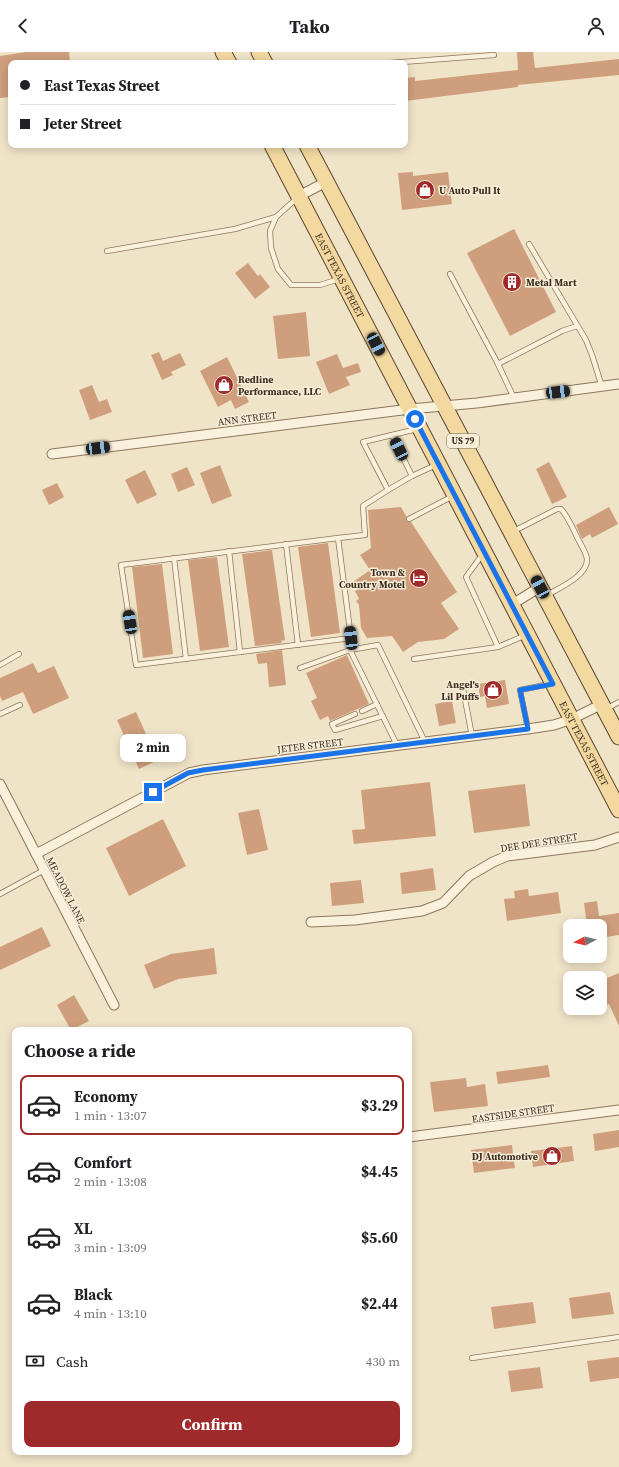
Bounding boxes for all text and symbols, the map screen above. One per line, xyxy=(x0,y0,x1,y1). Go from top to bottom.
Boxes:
text: Tako xyxy=(289,14,330,39)
icon: back xyxy=(12,15,34,37)
icon: person xyxy=(585,15,607,37)
text: East Texas Street xyxy=(44,75,160,96)
text: Jeter Street xyxy=(44,113,122,134)
shop icon: U Auto Pull It xyxy=(414,179,436,201)
place label: U Auto Pull It xyxy=(439,184,501,197)
street label: EAST TEXAS STREET xyxy=(312,231,367,320)
building icon: Metal Mart xyxy=(501,271,523,293)
place label: Metal Mart xyxy=(526,276,577,289)
car xyxy=(365,331,387,357)
place label: Redline Performance, LLC xyxy=(238,373,321,398)
shop icon: Redline Performance, LLC xyxy=(213,374,235,396)
car xyxy=(545,385,571,399)
street label: ANN STREET xyxy=(217,408,277,429)
route start xyxy=(406,410,424,428)
road number: US 79 xyxy=(447,434,479,448)
car xyxy=(388,436,410,462)
car xyxy=(85,441,111,455)
place label: Town & Country Motel xyxy=(339,566,405,591)
hotel icon: Town & Country Motel xyxy=(408,567,430,589)
car xyxy=(529,574,551,600)
car xyxy=(122,609,138,635)
car xyxy=(344,625,358,651)
place label: Angel's Lil Puffs xyxy=(441,678,479,703)
shop icon: Angel's Lil Puffs xyxy=(482,679,504,701)
street label: EAST TEXAS STREET xyxy=(556,699,611,788)
callout: 2 min xyxy=(120,734,186,762)
street label: JETER STREET xyxy=(275,735,344,756)
text: 2 min xyxy=(136,739,170,756)
route end xyxy=(144,783,162,801)
street label: DEE DEE STREET xyxy=(500,830,579,855)
street label: MEADOW LANE xyxy=(43,855,88,926)
north arrow xyxy=(563,919,607,963)
map controls xyxy=(563,919,607,1015)
button: layers xyxy=(563,971,607,1015)
text: Choose a ride xyxy=(24,1038,136,1063)
text: Economy xyxy=(74,1086,138,1107)
icon: car xyxy=(26,1087,62,1123)
text: $3.29 xyxy=(361,1095,398,1116)
street label: EASTSIDE STREET xyxy=(471,1101,555,1126)
text: 1 min · 13:07 xyxy=(74,1107,147,1124)
shop icon: DJ Automotive xyxy=(541,1145,563,1167)
place label: DJ Automotive xyxy=(472,1150,538,1163)
text: Comfort xyxy=(74,1152,132,1173)
icon: car xyxy=(26,1153,62,1189)
text: $4.45 xyxy=(361,1161,398,1182)
text: 2 min · 13:08 xyxy=(74,1173,147,1190)
text: XL xyxy=(74,1218,93,1239)
icon: car xyxy=(26,1219,62,1255)
text: $5.60 xyxy=(361,1227,398,1248)
text: 3 min · 13:09 xyxy=(74,1239,147,1256)
text: Black xyxy=(74,1284,113,1305)
icon: car xyxy=(26,1285,62,1321)
text: $2.44 xyxy=(361,1293,398,1314)
text: 4 min · 13:10 xyxy=(74,1305,147,1322)
icon: cash xyxy=(24,1350,46,1372)
text: Cash xyxy=(56,1351,88,1372)
text: 430 m xyxy=(366,1353,400,1370)
button: Confirm xyxy=(24,1401,400,1447)

